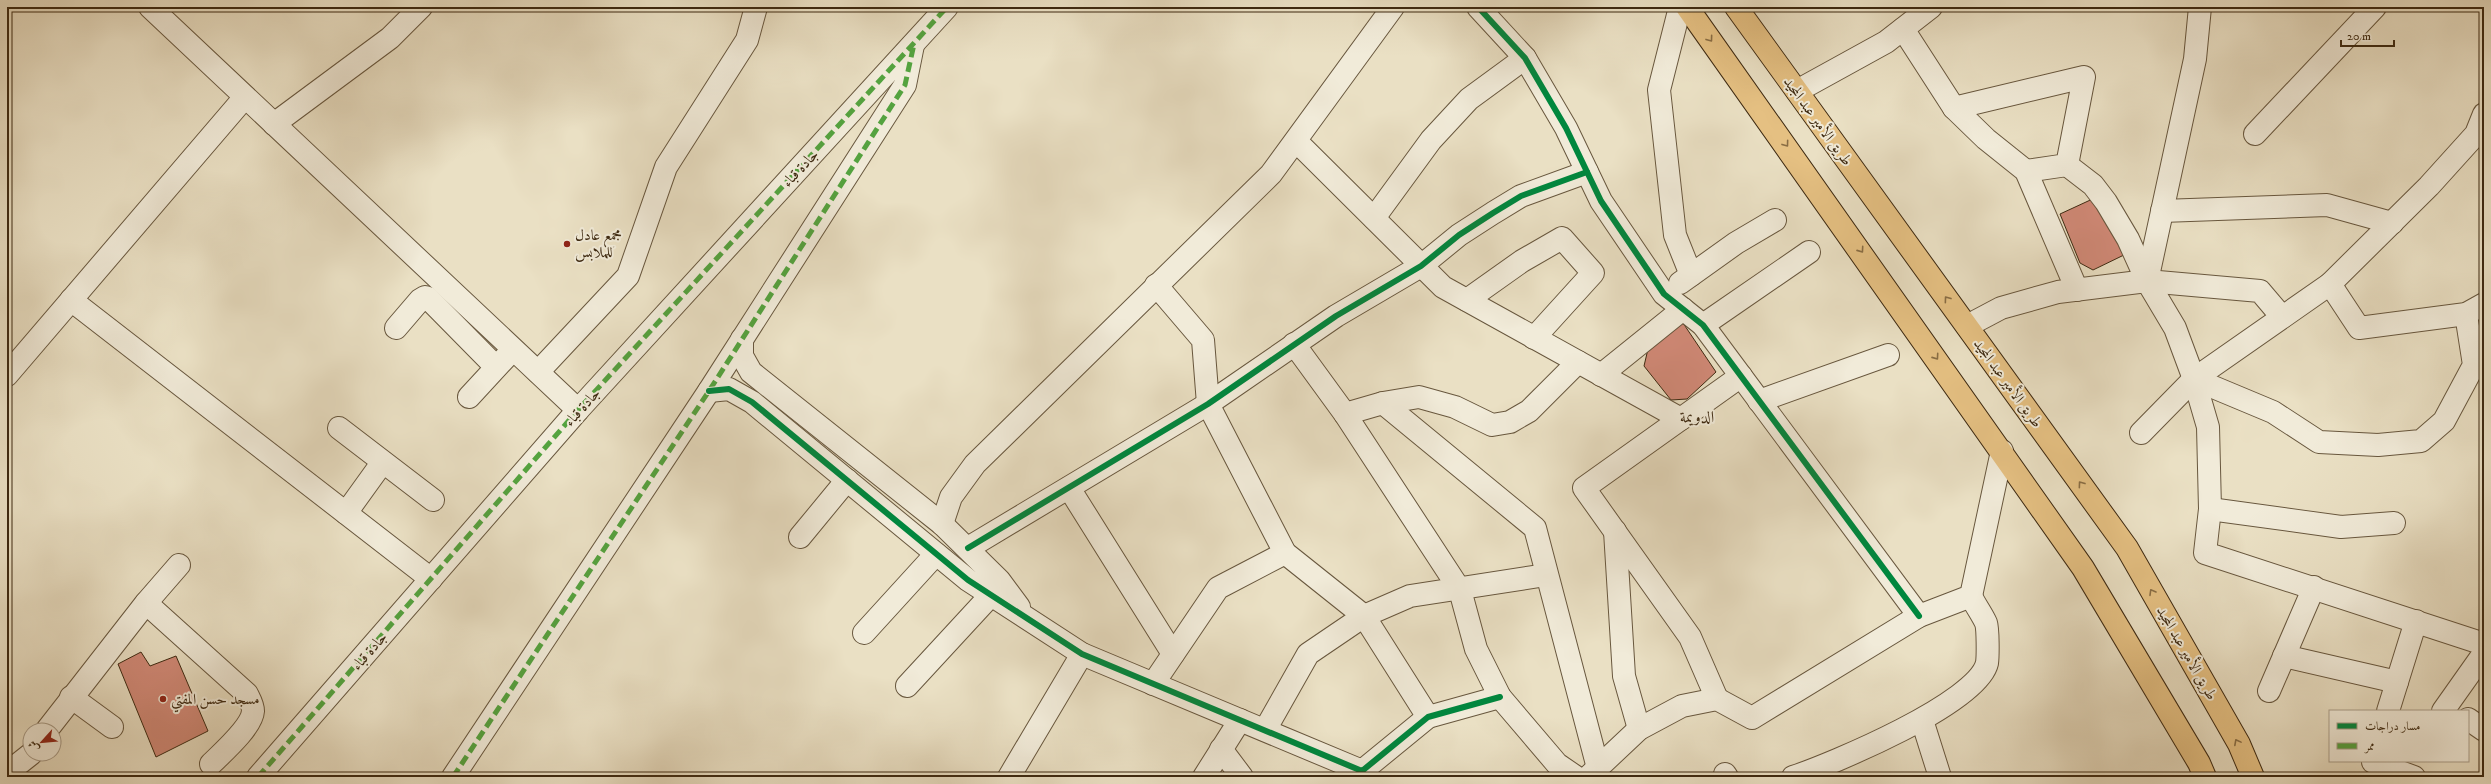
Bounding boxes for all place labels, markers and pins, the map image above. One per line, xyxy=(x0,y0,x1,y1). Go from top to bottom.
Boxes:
place label: مجمع عادل للملابس xyxy=(575,226,622,262)
marker: مجمع عادل للملابس xyxy=(562,239,572,249)
place label: مسجد حسن المفتي xyxy=(171,690,260,713)
marker: مسجد حسن المفتي xyxy=(158,694,168,704)

